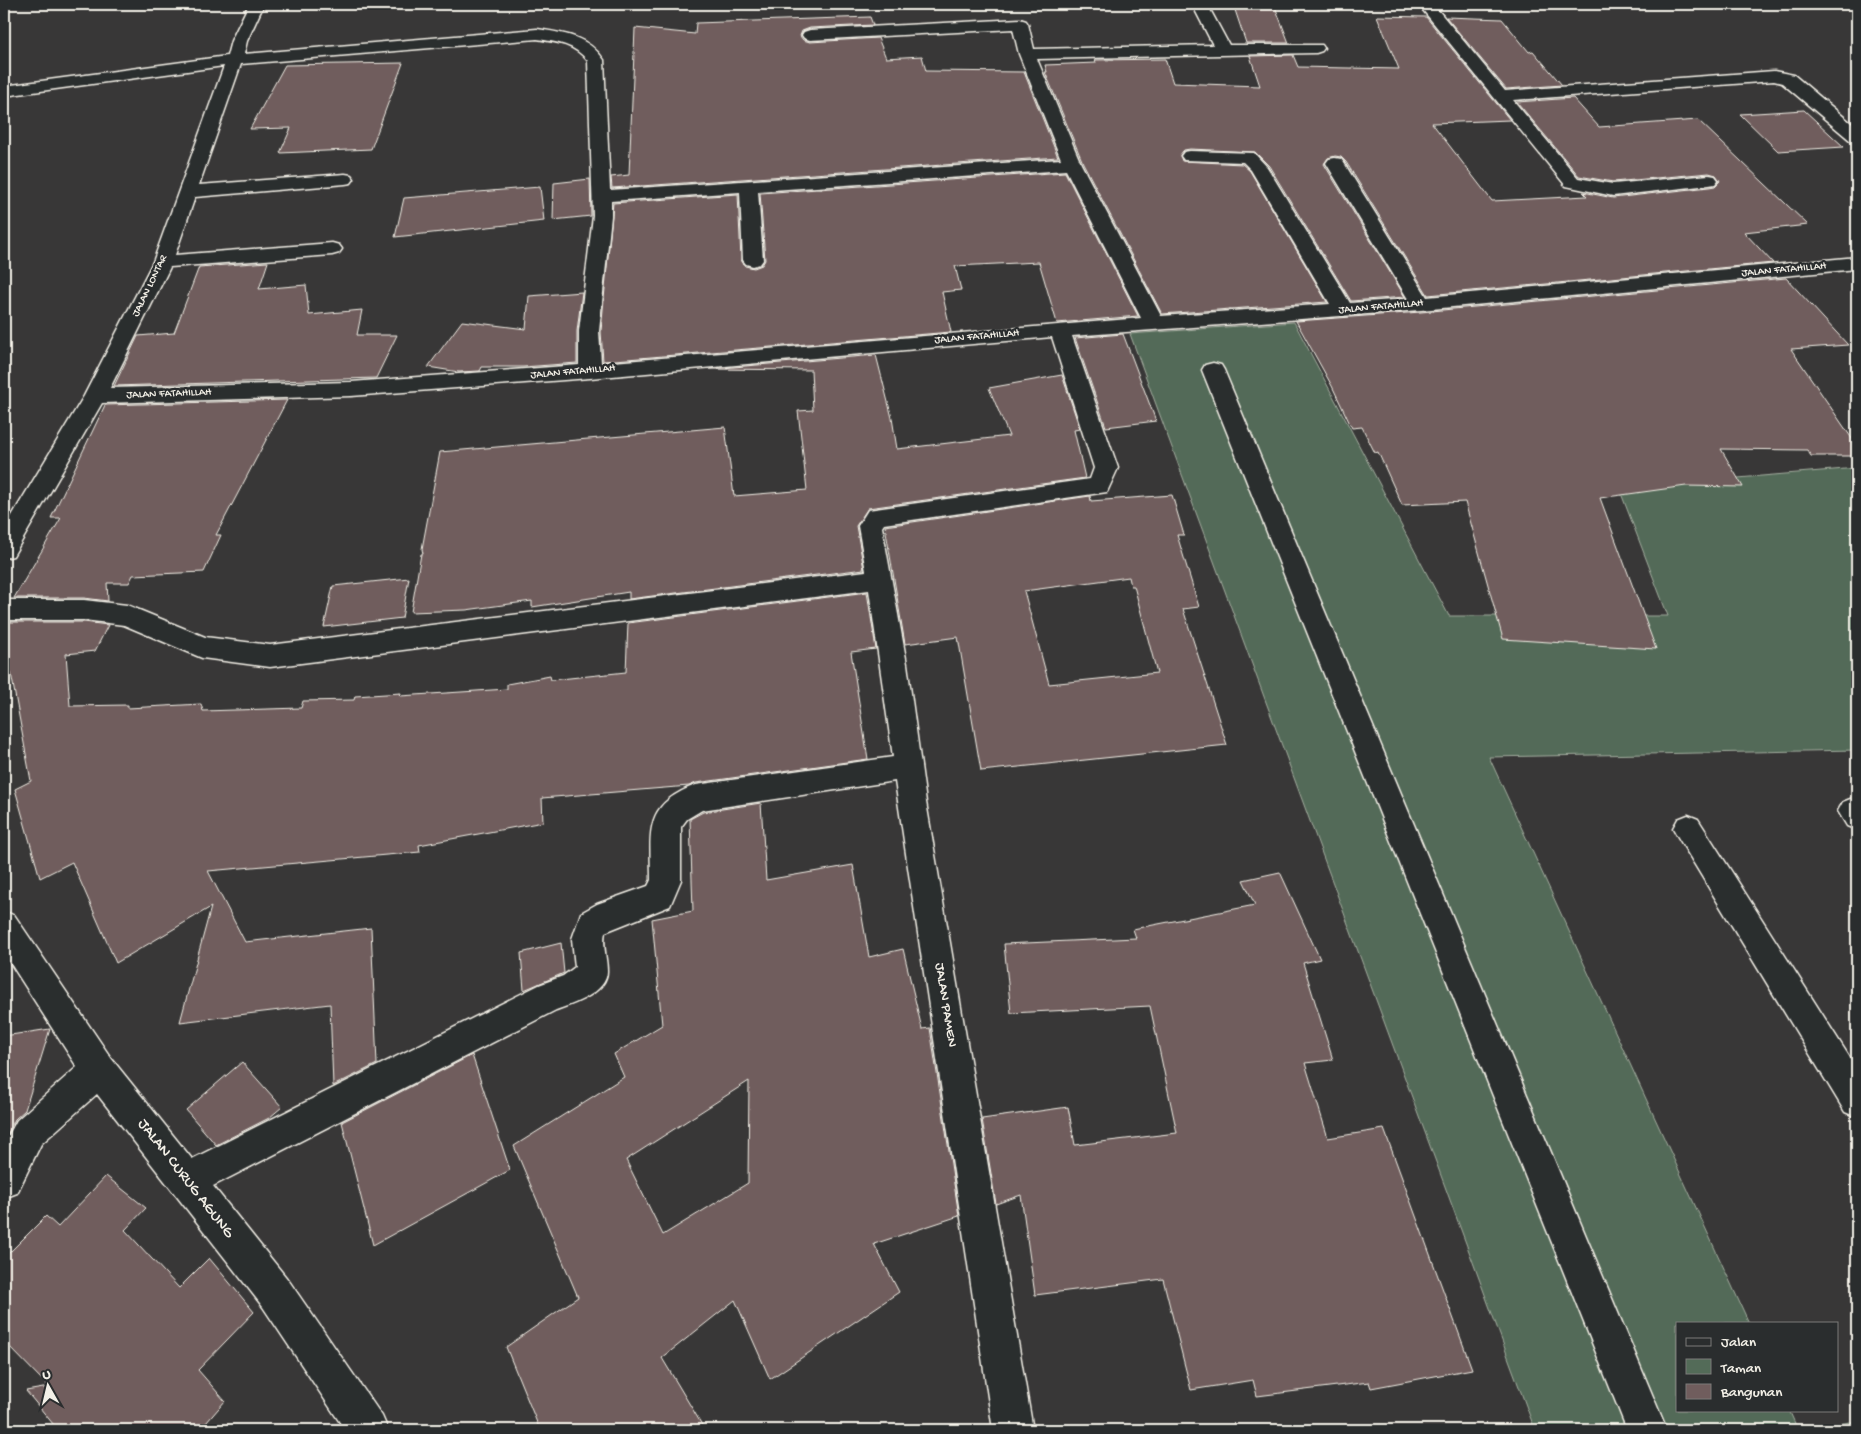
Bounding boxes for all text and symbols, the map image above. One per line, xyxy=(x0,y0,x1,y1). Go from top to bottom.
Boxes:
street label: JALAN LONTAR xyxy=(130,252,171,319)
street label: JALAN FATAHILLAH xyxy=(1741,260,1828,280)
street label: JALAN FATAHILLAH xyxy=(1338,297,1425,317)
street label: JALAN FATAHILLAH xyxy=(934,327,1021,347)
street label: JALAN FATAHILLAH xyxy=(530,362,617,382)
street label: JALAN FATAHILLAH xyxy=(126,386,213,401)
street label: JALAN PAMEN xyxy=(930,962,960,1048)
street label: JALAN CURUG AGUNG xyxy=(133,1116,238,1243)
legend xyxy=(1676,1322,1838,1412)
text: Jalan xyxy=(1721,1334,1756,1352)
text: Taman xyxy=(1720,1360,1761,1378)
north arrow xyxy=(22,1362,72,1412)
text: U xyxy=(41,1367,52,1385)
text: Bangunan xyxy=(1720,1384,1782,1402)

